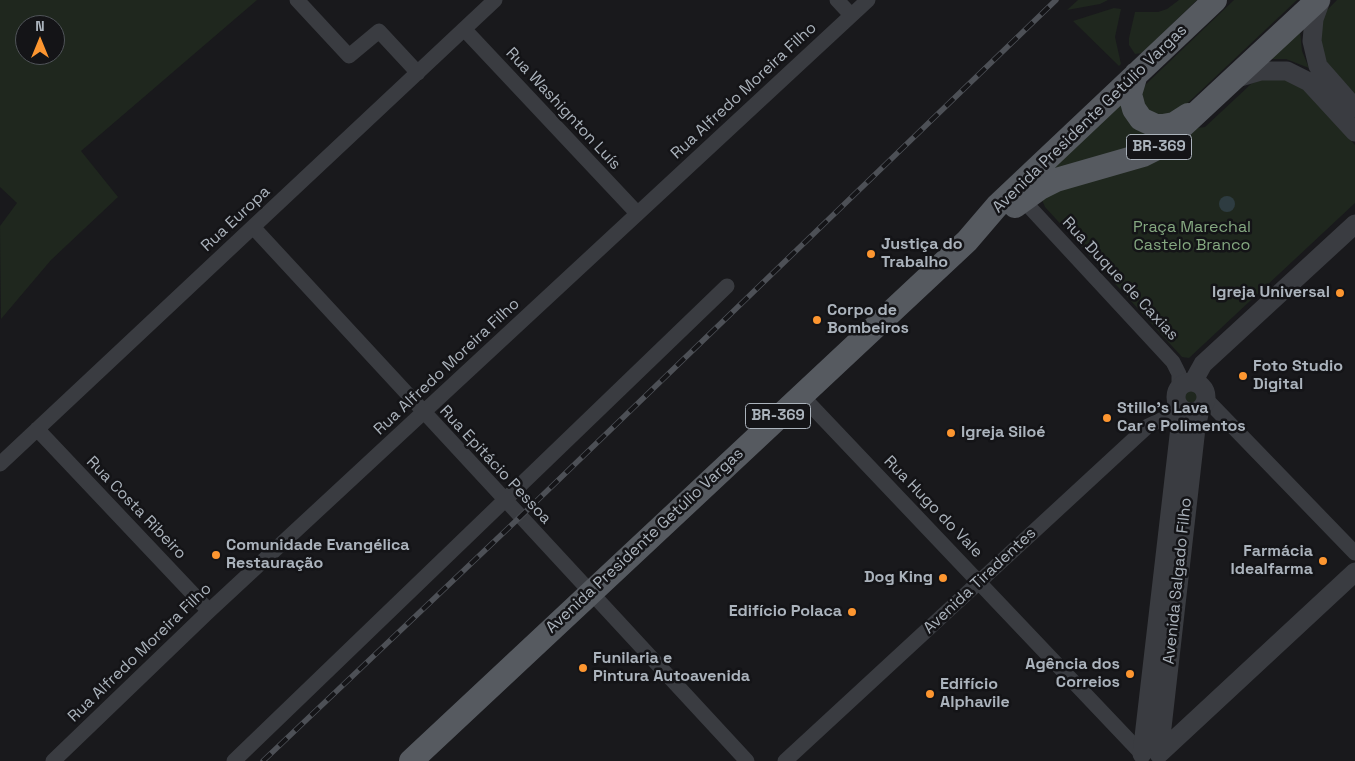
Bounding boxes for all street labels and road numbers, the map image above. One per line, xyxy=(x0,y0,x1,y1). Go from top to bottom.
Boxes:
street label: Rua Alfredo Moreira Filho xyxy=(667,19,821,163)
street label: Avenida Presidente Getúlio Vargas xyxy=(989,21,1191,217)
street label: Rua Washignton Luís xyxy=(501,44,625,174)
road number: BR-369 xyxy=(1126,134,1192,160)
street label: Rua Europa xyxy=(198,182,274,256)
street label: Rua Duque de Caxias xyxy=(1058,213,1182,345)
street label: Rua Alfredo Moreira Filho xyxy=(370,295,524,439)
street label: Rua Epitácio Pessoa xyxy=(435,402,555,528)
road number: BR-369 xyxy=(746,404,810,428)
street label: Avenida Presidente Getúlio Vargas xyxy=(542,444,748,638)
street label: Rua Hugo do Vale xyxy=(880,452,986,562)
street label: Rua Costa Ribeiro xyxy=(82,453,190,563)
street label: Avenida Salgado Filho xyxy=(1160,497,1196,665)
street label: Avenida Tiradentes xyxy=(920,524,1040,638)
street label: Rua Alfredo Moreira Filho xyxy=(64,579,216,727)

